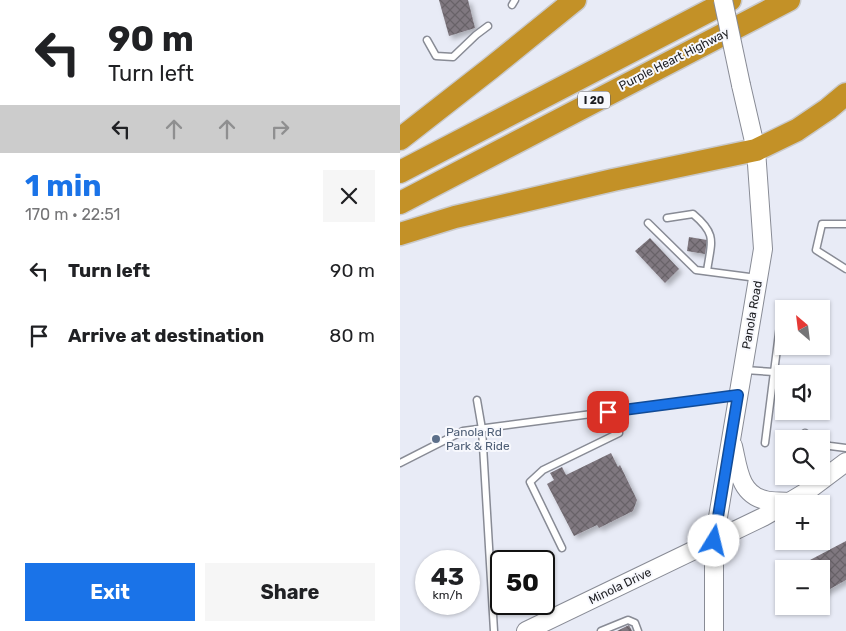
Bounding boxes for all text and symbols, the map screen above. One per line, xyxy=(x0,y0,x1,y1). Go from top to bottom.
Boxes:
text: 90 m xyxy=(108,18,194,60)
icon: left xyxy=(25,20,90,85)
street label: Purple Heart Highway xyxy=(617,25,732,93)
text: Turn left xyxy=(108,60,194,87)
road number: I 20 xyxy=(578,92,610,108)
icon: left xyxy=(107,115,135,143)
icon: ahead xyxy=(160,115,188,143)
icon: ahead xyxy=(213,115,241,143)
icon: right xyxy=(266,115,294,143)
text: 1 min xyxy=(25,168,102,204)
button: close xyxy=(323,170,375,222)
text: 170 m · 22:51 xyxy=(25,205,120,224)
icon: left xyxy=(25,257,53,285)
text: Turn left xyxy=(68,259,150,282)
text: 90 m xyxy=(330,259,375,282)
street label: Panola Road xyxy=(739,280,765,350)
north arrow xyxy=(775,300,830,355)
map controls xyxy=(775,300,830,615)
icon: arrive xyxy=(25,322,53,350)
text: Arrive at destination xyxy=(68,324,264,347)
text: 80 m xyxy=(329,324,375,347)
button: sound xyxy=(775,365,830,420)
pin xyxy=(587,391,629,433)
icon: arrive xyxy=(594,398,622,426)
place label: Panola Rd Park & Ride xyxy=(446,425,510,453)
button: search xyxy=(775,430,830,485)
marker: Panola Rd Park & Ride xyxy=(430,433,442,445)
button: + xyxy=(775,495,830,550)
position arrow xyxy=(687,514,739,566)
speed limit sign: 50 xyxy=(490,550,555,615)
button: − xyxy=(775,560,830,615)
text: 43 xyxy=(431,562,464,591)
button: Exit xyxy=(25,563,195,621)
button: Share xyxy=(205,563,375,621)
street label: Minola Drive xyxy=(586,565,654,607)
text: km/h xyxy=(433,588,462,602)

